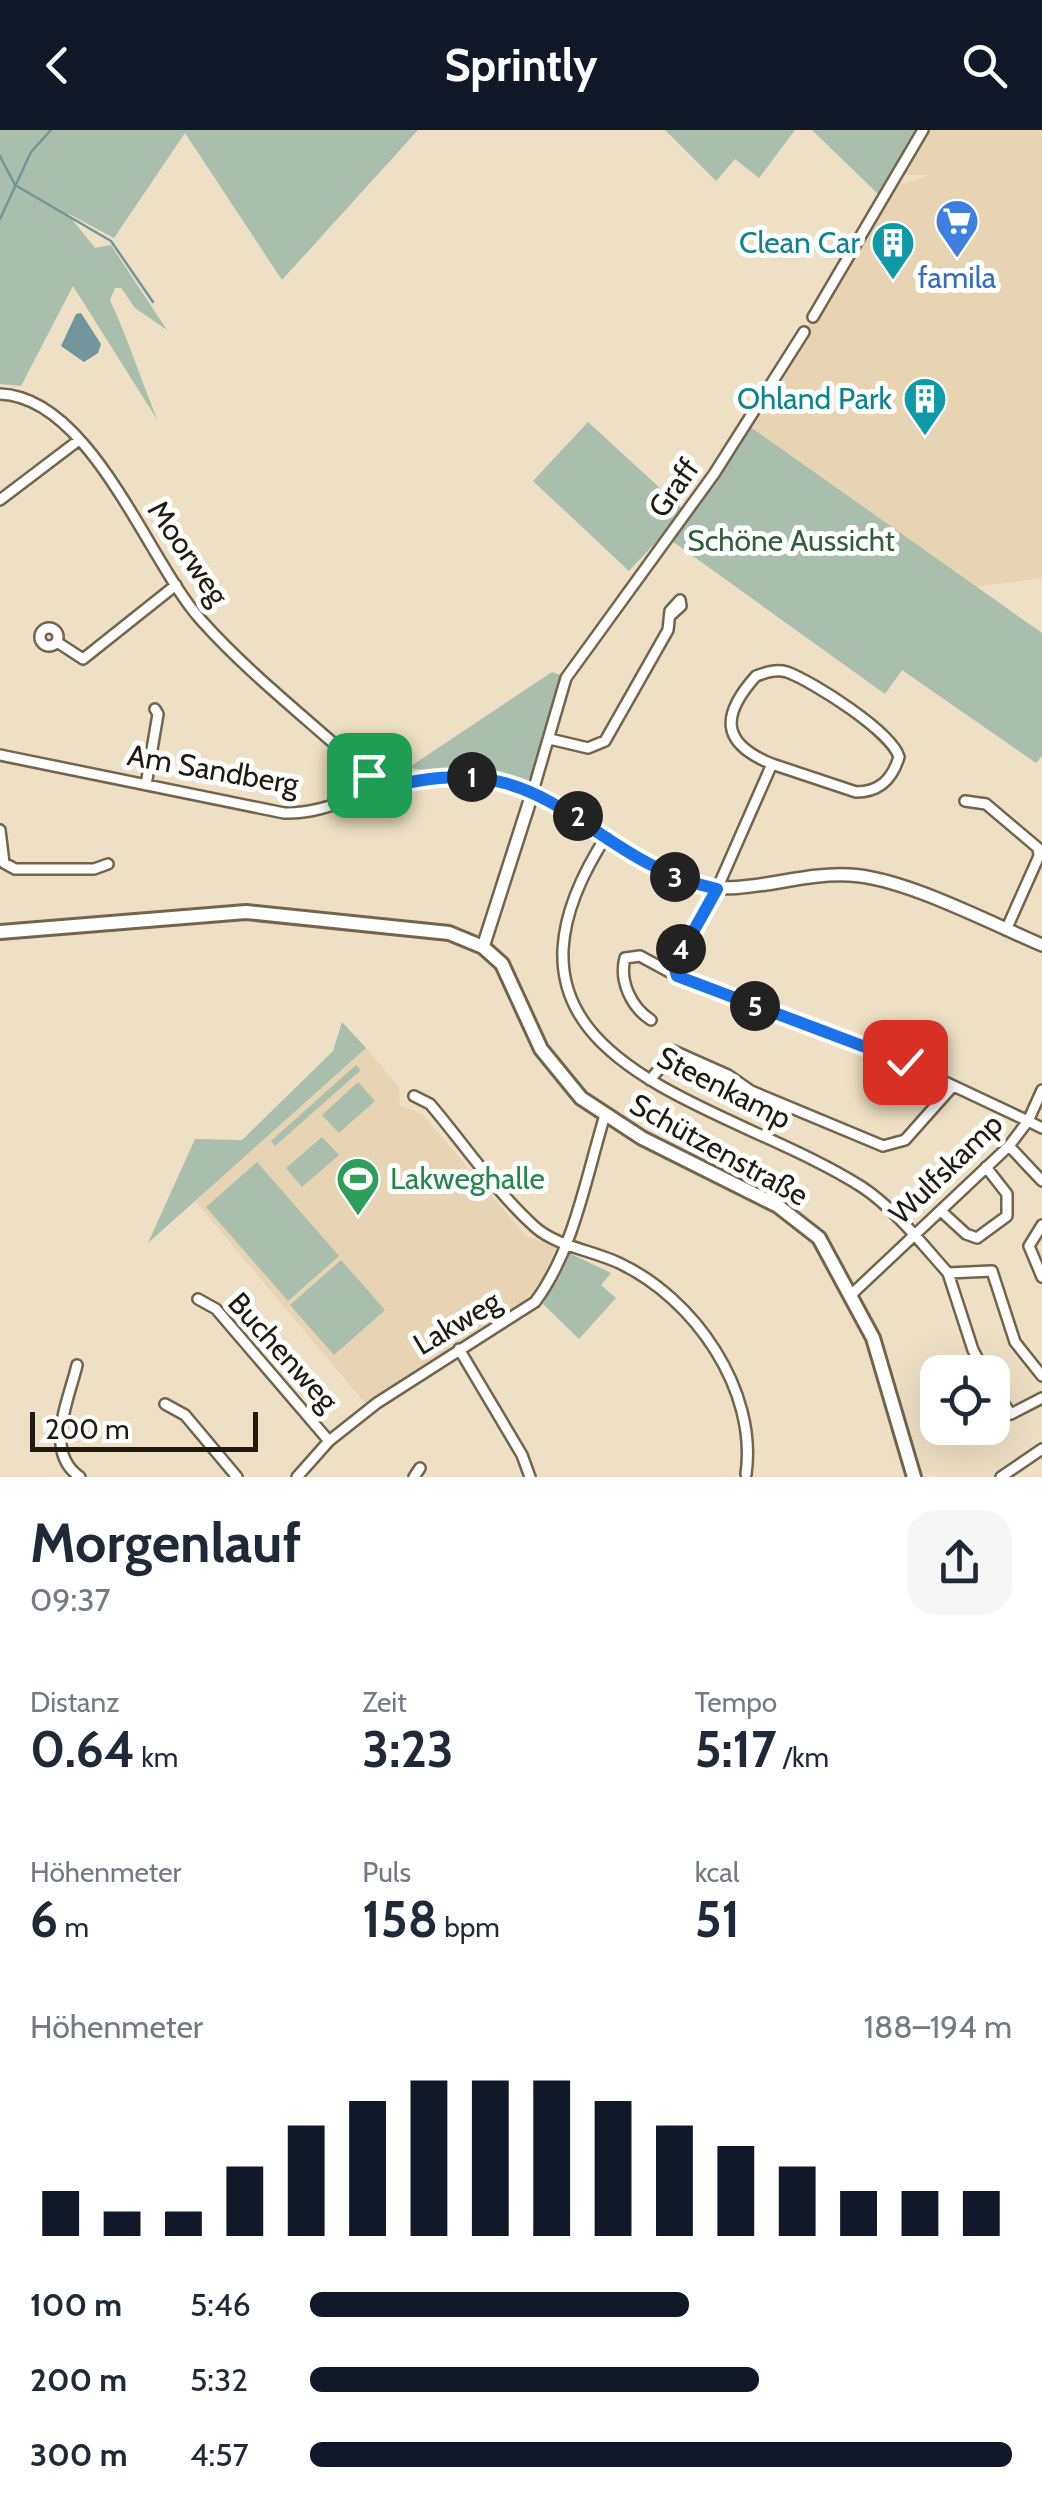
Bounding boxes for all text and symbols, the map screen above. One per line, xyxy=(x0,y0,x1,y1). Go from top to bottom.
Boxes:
icon: back xyxy=(30,38,85,93)
text: Sprintly xyxy=(444,38,598,92)
icon: search xyxy=(957,38,1012,93)
supermarket icon: famila xyxy=(934,198,980,259)
building icon: Clean Car xyxy=(870,220,916,281)
place label: Clean Car xyxy=(739,224,861,261)
place label: famila xyxy=(918,259,997,296)
building icon: Ohland Park xyxy=(902,376,948,437)
place label: Ohland Park xyxy=(737,380,893,417)
street label: Graff xyxy=(640,451,707,524)
street label: Moorweg xyxy=(140,493,237,613)
park label: Schöne Aussicht xyxy=(687,522,895,559)
pin xyxy=(327,733,412,818)
street label: Am Sandberg xyxy=(125,736,303,803)
icon: arrive xyxy=(342,748,397,803)
pin: 1 xyxy=(447,752,497,802)
text: 1 xyxy=(467,760,477,794)
pin: 2 xyxy=(553,791,603,841)
text: 2 xyxy=(571,799,585,833)
pin: 3 xyxy=(650,852,700,902)
text: 3 xyxy=(667,860,683,894)
pin: 4 xyxy=(656,924,706,974)
text: 4 xyxy=(672,932,690,966)
pin: 5 xyxy=(730,981,780,1031)
text: 5 xyxy=(747,989,763,1023)
pin xyxy=(863,1020,948,1105)
icon: check xyxy=(878,1035,933,1090)
street label: Steenkamp xyxy=(651,1038,797,1137)
street label: Schützenstraße xyxy=(624,1085,815,1214)
street label: Wulfskamp xyxy=(881,1106,1010,1232)
sports icon: Lakweghalle xyxy=(335,1156,381,1217)
place label: Lakweghalle xyxy=(390,1160,545,1197)
street label: Lakweg xyxy=(407,1282,508,1363)
street label: Buchenweg xyxy=(220,1285,347,1420)
map controls xyxy=(920,1355,1010,1445)
button: locate xyxy=(920,1355,1010,1445)
scale bar xyxy=(30,1407,258,1452)
text: 200 m xyxy=(45,1412,130,1446)
text: Morgenlauf xyxy=(30,1509,301,1576)
button: share xyxy=(907,1510,1012,1615)
text: 09:37 xyxy=(30,1580,111,1619)
text: Distanz xyxy=(30,1685,119,1719)
text: Zeit xyxy=(362,1685,407,1719)
text: Tempo xyxy=(695,1685,777,1719)
text: 0.64 xyxy=(30,1719,135,1780)
text: 3:23 xyxy=(362,1719,454,1780)
text: 5:17 xyxy=(695,1719,777,1780)
text: km xyxy=(135,1740,178,1774)
text: /km xyxy=(777,1740,829,1774)
text: Höhenmeter xyxy=(30,1855,181,1889)
text: Puls xyxy=(362,1855,411,1889)
text: kcal xyxy=(695,1855,739,1889)
text: 6 xyxy=(30,1889,58,1950)
text: 158 xyxy=(362,1889,438,1950)
text: 51 xyxy=(695,1889,740,1950)
text: m xyxy=(58,1910,89,1944)
text: bpm xyxy=(438,1910,500,1944)
text: Höhenmeter xyxy=(30,2007,203,2046)
text: 188–194 m xyxy=(863,2007,1012,2046)
text: 100 m xyxy=(30,2285,122,2324)
text: 5:46 xyxy=(190,2285,251,2324)
text: 200 m xyxy=(30,2360,127,2399)
text: 5:32 xyxy=(190,2360,248,2399)
text: 300 m xyxy=(30,2435,127,2474)
text: 4:57 xyxy=(190,2435,249,2474)

